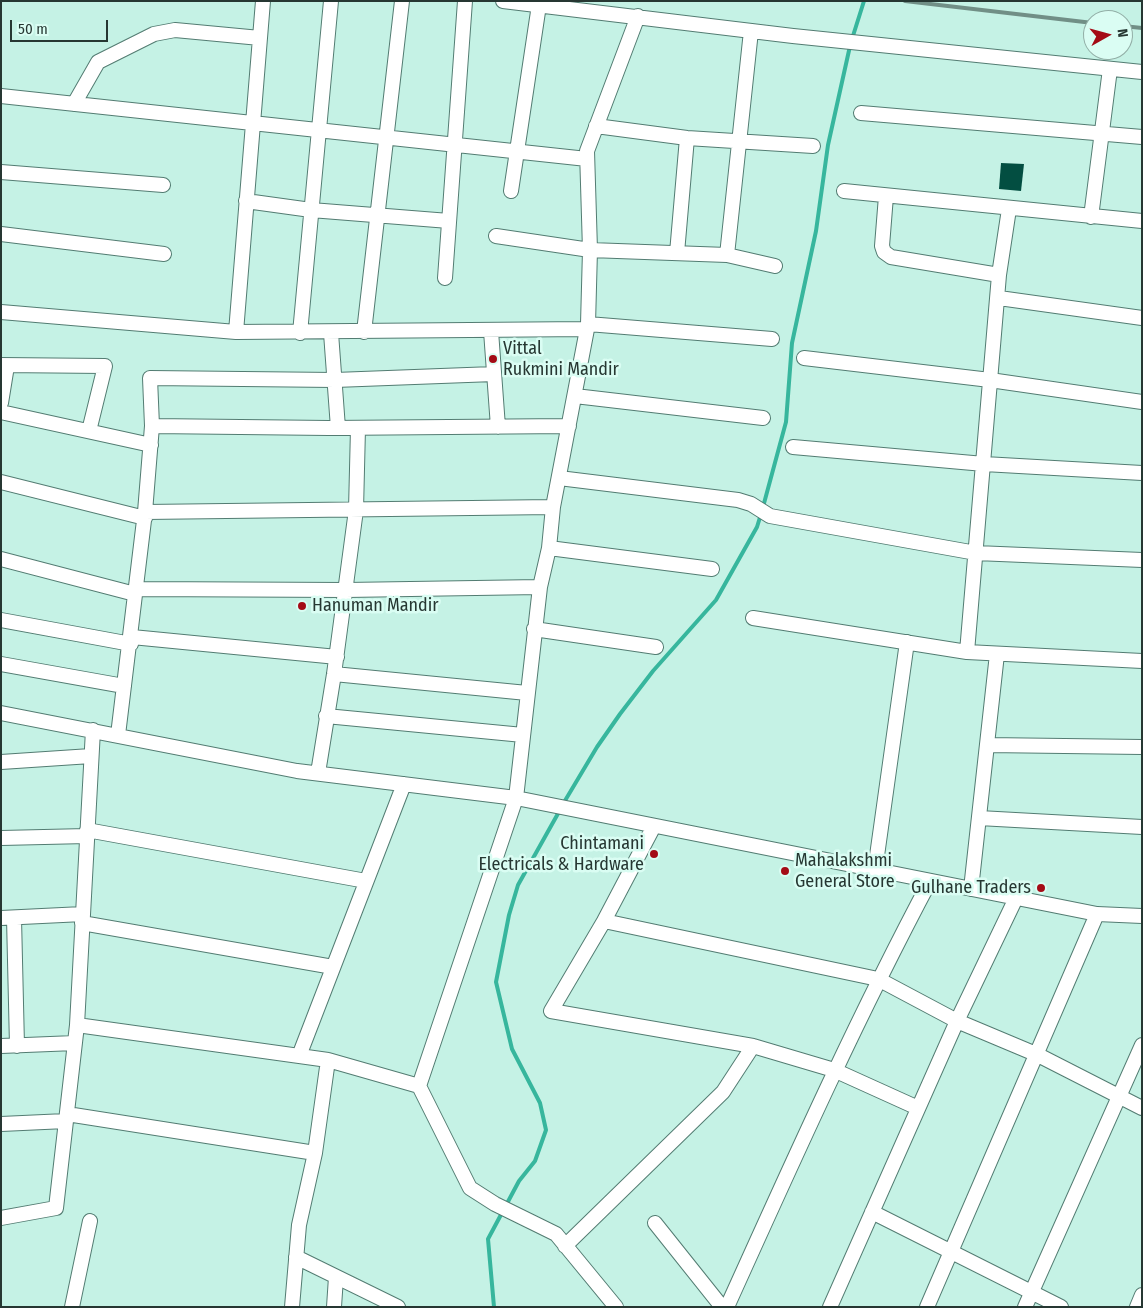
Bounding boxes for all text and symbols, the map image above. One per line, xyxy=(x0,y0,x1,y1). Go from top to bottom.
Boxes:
scale bar xyxy=(12,10,110,42)
north arrow xyxy=(1083,10,1133,60)
text: 50 m xyxy=(18,20,48,38)
text: N xyxy=(1113,28,1131,38)
place label: Vittal Rukmini Mandir xyxy=(503,338,619,380)
marker: Vittal Rukmini Mandir xyxy=(487,353,499,365)
place label: Hanuman Mandir xyxy=(312,595,439,617)
marker: Hanuman Mandir xyxy=(296,600,308,612)
place label: Chintamani Electricals & Hardware xyxy=(478,833,644,876)
marker: Chintamani Electricals & Hardware xyxy=(648,848,660,860)
place label: Mahalakshmi General Store xyxy=(795,850,895,892)
marker: Mahalakshmi General Store xyxy=(779,865,791,877)
place label: Gulhane Traders xyxy=(911,877,1031,899)
marker: Gulhane Traders xyxy=(1035,882,1047,894)

